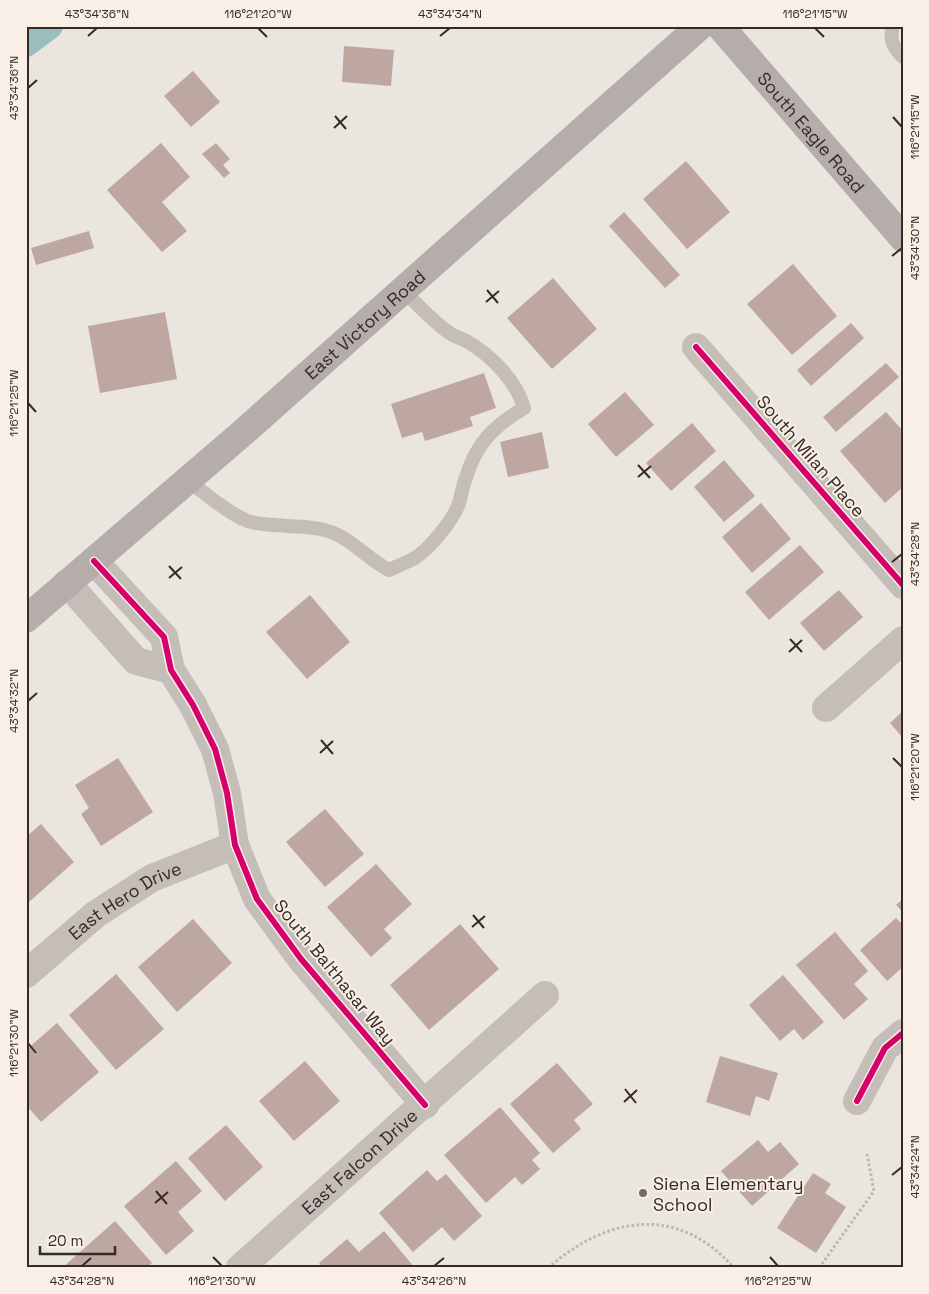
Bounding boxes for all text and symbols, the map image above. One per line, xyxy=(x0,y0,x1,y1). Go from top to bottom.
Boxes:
text: 43°34'36"N xyxy=(65,6,129,22)
text: 116°21'20"W xyxy=(224,6,292,22)
text: 43°34'34"N xyxy=(418,6,482,22)
text: 116°21'15"W xyxy=(782,6,848,22)
text: 43°34'36"N xyxy=(6,56,22,120)
street label: South Eagle Road xyxy=(753,67,870,197)
text: 116°21'15"W xyxy=(907,94,923,160)
text: 43°34'30"N xyxy=(907,216,923,280)
street label: East Victory Road xyxy=(299,264,430,384)
text: 116°21'25"W xyxy=(6,369,22,437)
street label: South Milan Place xyxy=(752,390,870,522)
text: 43°34'28"N xyxy=(907,522,923,586)
text: 43°34'32"N xyxy=(6,669,22,733)
text: 116°21'20"W xyxy=(907,733,923,801)
street label: East Hero Drive xyxy=(63,856,185,944)
street label: South Balthasar Way xyxy=(269,894,401,1050)
text: 116°21'30"W xyxy=(6,1009,22,1077)
street label: East Falcon Drive xyxy=(297,1103,422,1219)
text: 43°34'24"N xyxy=(907,1135,923,1199)
place label: Siena Elementary School xyxy=(653,1172,804,1216)
marker: Siena Elementary School xyxy=(637,1187,649,1199)
scale bar xyxy=(40,1224,115,1256)
text: 20 m xyxy=(48,1231,83,1250)
text: 43°34'28"N xyxy=(50,1273,114,1289)
text: 116°21'30"W xyxy=(188,1273,256,1289)
text: 43°34'26"N xyxy=(402,1273,466,1289)
text: 116°21'25"W xyxy=(744,1273,812,1289)

